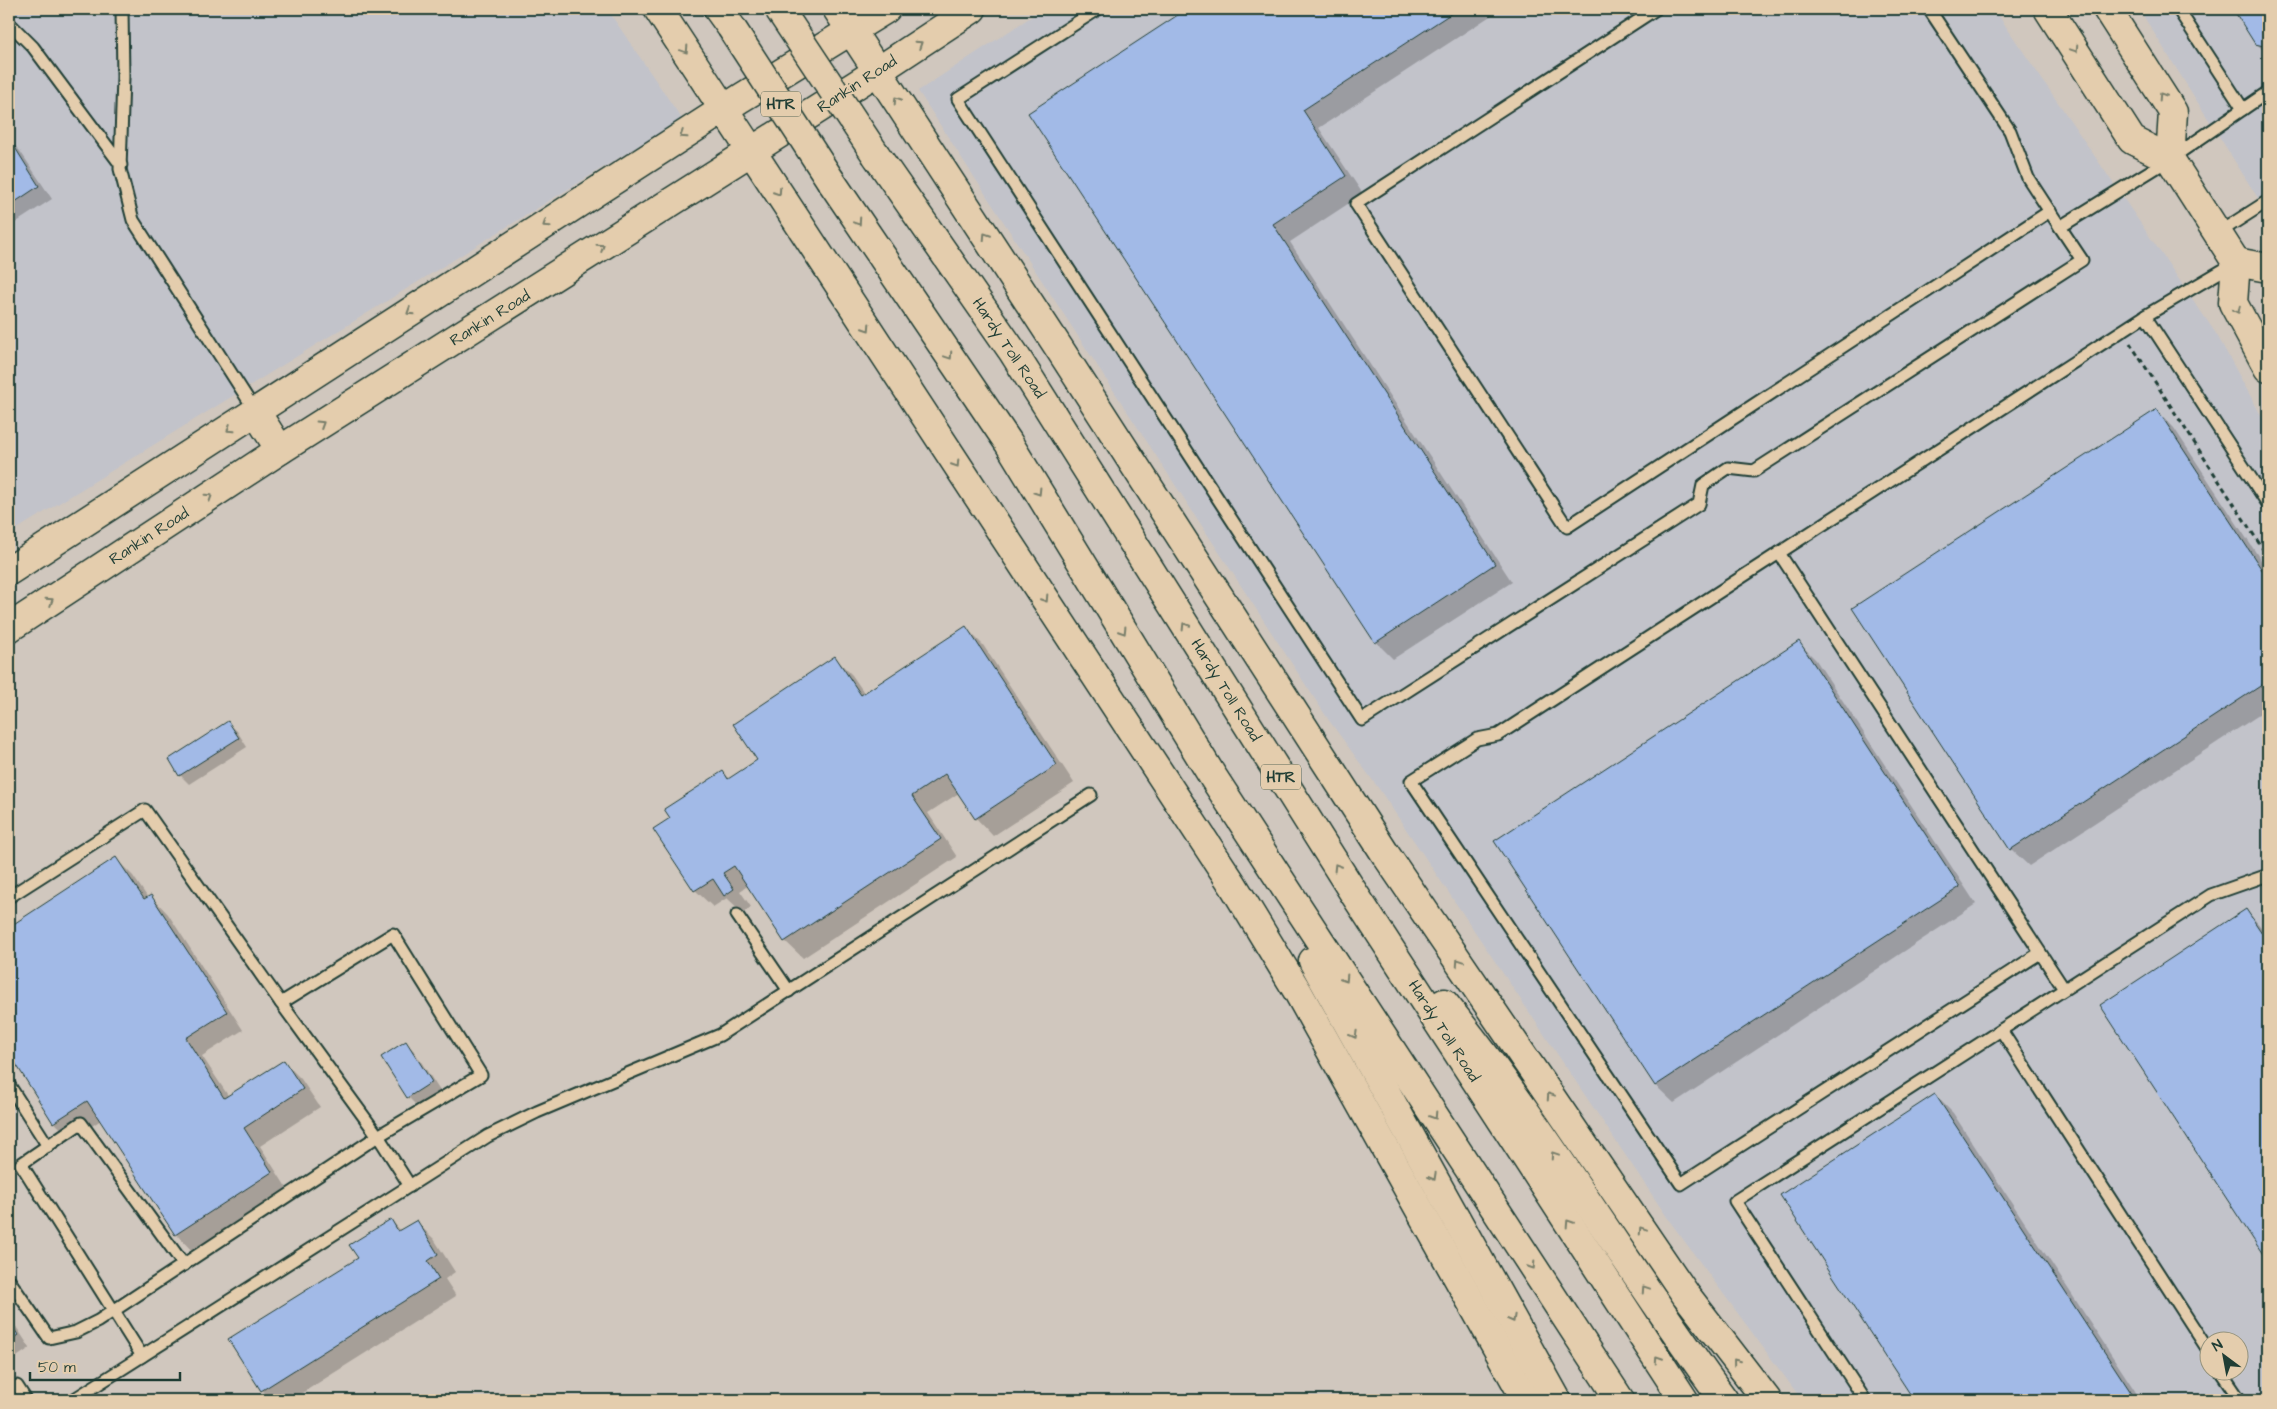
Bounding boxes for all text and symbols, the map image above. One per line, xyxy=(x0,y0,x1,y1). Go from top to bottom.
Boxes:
one-way arrow xyxy=(913,41,922,50)
one-way arrow xyxy=(679,44,688,53)
one-way arrow xyxy=(2068,44,2078,53)
street label: Rankin Road xyxy=(813,50,901,118)
road number: HTR xyxy=(761,92,801,116)
one-way arrow xyxy=(2159,92,2169,101)
one-way arrow xyxy=(894,96,903,106)
one-way arrow xyxy=(679,129,688,139)
one-way arrow xyxy=(772,186,781,195)
one-way arrow xyxy=(852,216,861,226)
one-way arrow xyxy=(543,217,552,227)
one-way arrow xyxy=(983,232,992,242)
one-way arrow xyxy=(595,244,605,253)
street label: Rankin Road xyxy=(446,285,534,351)
street label: Hardy Toll Road xyxy=(966,293,1051,403)
one-way arrow xyxy=(2231,304,2241,313)
one-way arrow xyxy=(406,306,416,315)
one-way arrow xyxy=(861,322,870,331)
one-way arrow xyxy=(943,351,952,360)
one-way arrow xyxy=(316,421,325,430)
one-way arrow xyxy=(226,423,235,432)
one-way arrow xyxy=(950,458,959,467)
one-way arrow xyxy=(1032,487,1042,496)
one-way arrow xyxy=(203,494,212,503)
street label: Rankin Road xyxy=(105,502,193,570)
one-way arrow xyxy=(1039,594,1048,603)
one-way arrow xyxy=(44,598,53,608)
one-way arrow xyxy=(1182,622,1192,631)
one-way arrow xyxy=(1117,625,1127,634)
street label: Hardy Toll Road xyxy=(1185,634,1266,746)
road number: HTR xyxy=(1261,764,1301,790)
one-way arrow xyxy=(1334,863,1344,872)
one-way arrow xyxy=(1456,958,1465,967)
one-way arrow xyxy=(1339,974,1348,983)
street label: Hardy Toll Road xyxy=(1402,976,1485,1087)
one-way arrow xyxy=(1348,1030,1358,1039)
one-way arrow xyxy=(1547,1092,1556,1102)
one-way arrow xyxy=(1428,1110,1437,1119)
one-way arrow xyxy=(1551,1151,1560,1161)
one-way arrow xyxy=(1427,1172,1437,1181)
one-way arrow xyxy=(1566,1220,1575,1229)
one-way arrow xyxy=(1639,1226,1648,1236)
one-way arrow xyxy=(1526,1261,1535,1270)
one-way arrow xyxy=(1642,1286,1651,1295)
one-way arrow xyxy=(1506,1314,1516,1323)
north arrow xyxy=(2200,1332,2250,1382)
text: N xyxy=(2209,1335,2227,1357)
scale bar xyxy=(30,1349,180,1381)
one-way arrow xyxy=(1654,1356,1664,1365)
text: 50 m xyxy=(38,1357,76,1378)
one-way arrow xyxy=(1734,1359,1742,1368)

